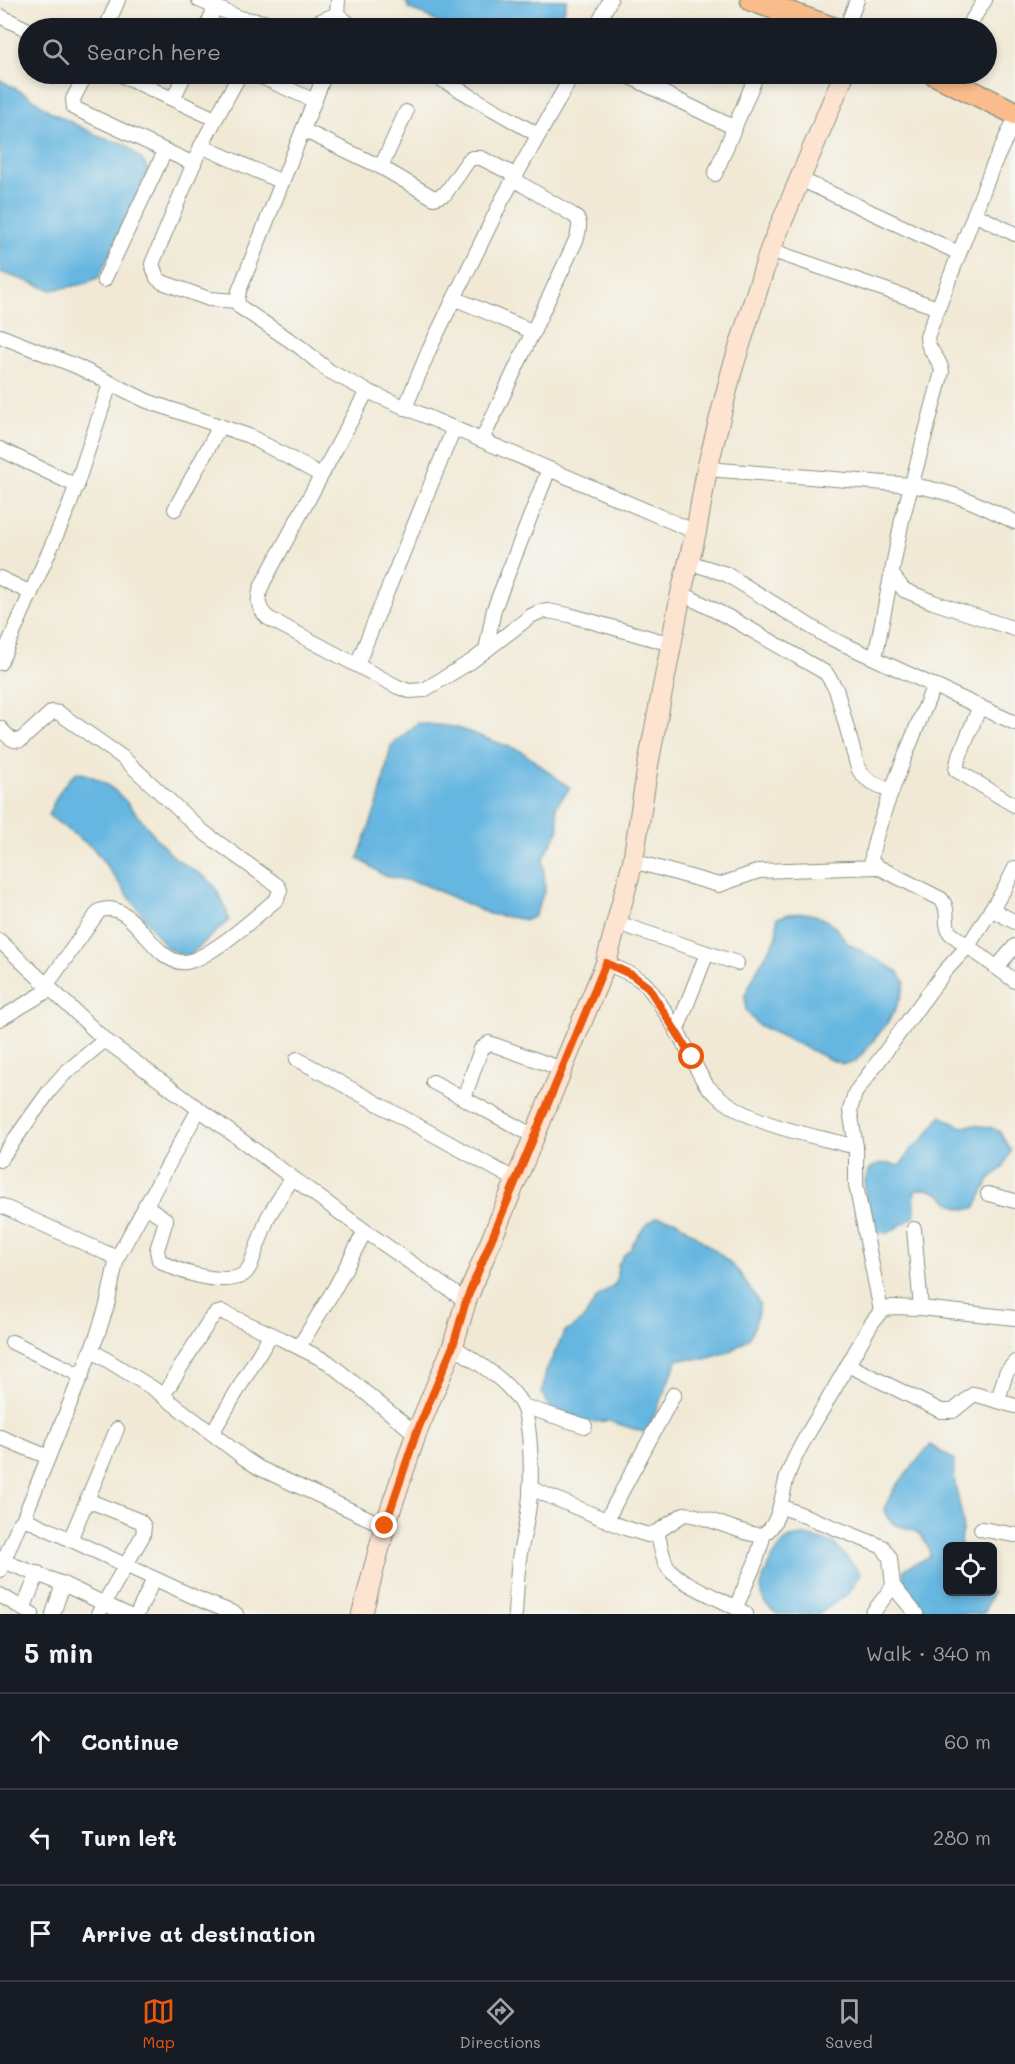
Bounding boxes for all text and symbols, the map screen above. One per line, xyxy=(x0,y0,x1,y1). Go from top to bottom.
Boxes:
search box xyxy=(18,18,997,84)
icon: search xyxy=(39,35,72,68)
text: Search here xyxy=(87,37,221,66)
route start xyxy=(678,1043,704,1069)
route end xyxy=(371,1512,397,1538)
map controls xyxy=(943,1542,997,1596)
button: locate xyxy=(943,1542,997,1596)
text: 5 min xyxy=(24,1636,93,1670)
text: Walk · 340 m xyxy=(866,1640,991,1666)
icon: ahead xyxy=(24,1725,57,1758)
text: Continue xyxy=(81,1727,179,1756)
text: 60 m xyxy=(944,1728,991,1754)
icon: left xyxy=(24,1821,57,1854)
text: Turn left xyxy=(81,1823,177,1852)
text: 280 m xyxy=(933,1824,991,1850)
icon: arrive xyxy=(24,1917,57,1950)
text: Arrive at destination xyxy=(81,1919,316,1948)
tab: Map xyxy=(142,1995,175,2052)
tab: Directions xyxy=(460,1995,541,2052)
tab: Saved xyxy=(825,1995,873,2052)

